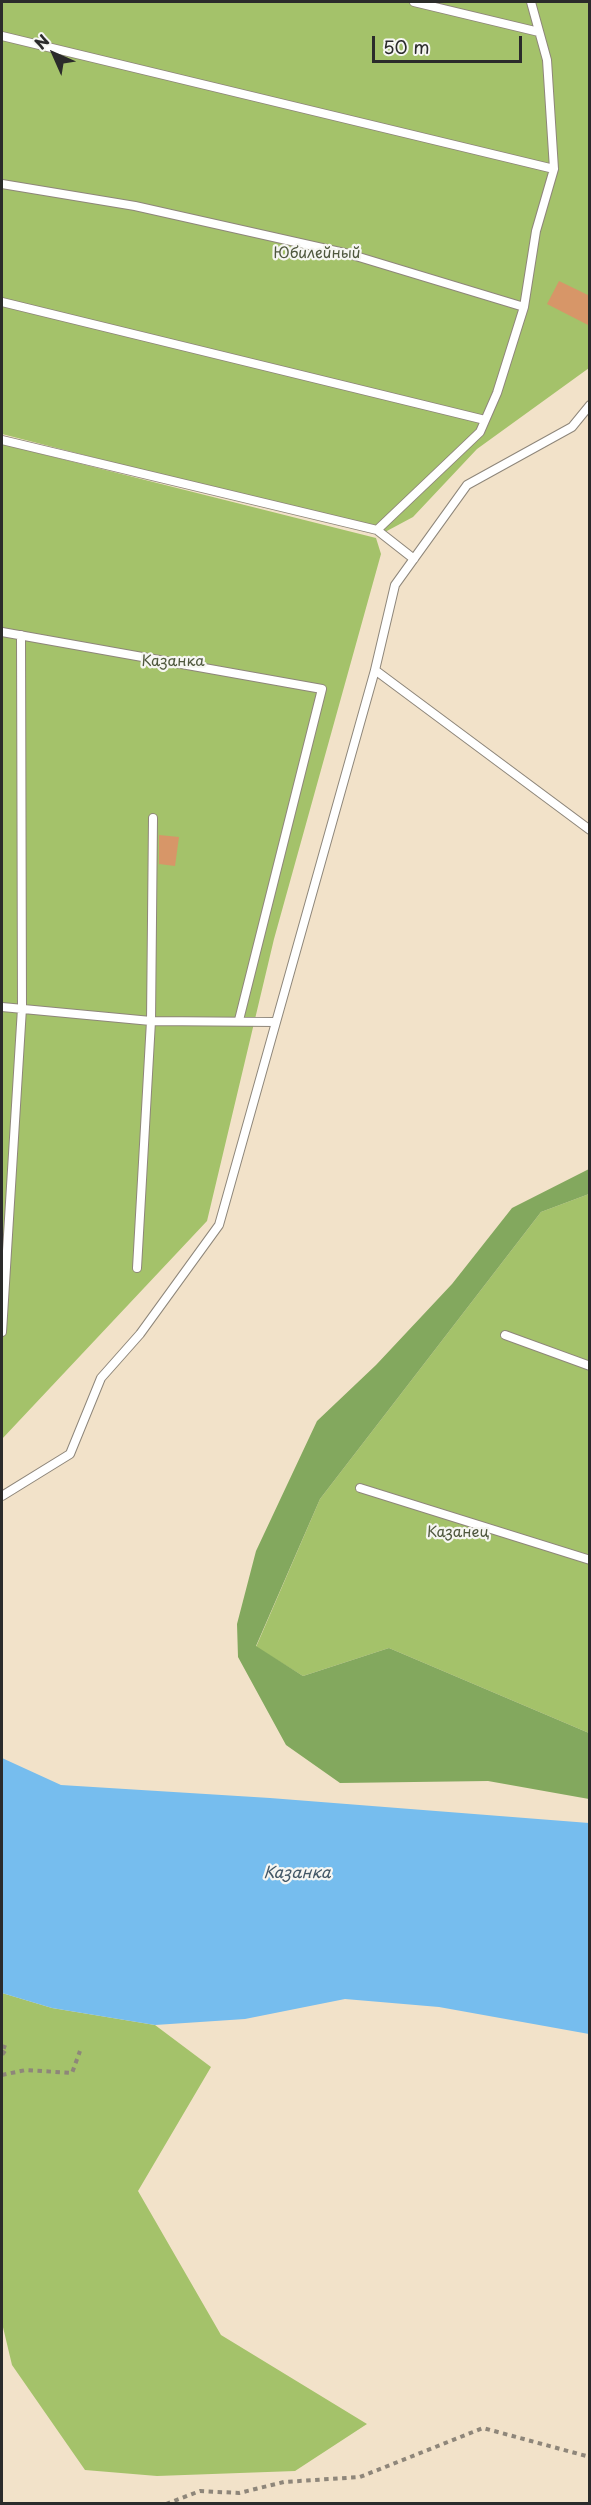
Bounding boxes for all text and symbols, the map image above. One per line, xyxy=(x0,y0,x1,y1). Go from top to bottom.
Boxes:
north arrow xyxy=(24,24,84,84)
scale bar xyxy=(375,24,525,62)
text: N xyxy=(28,28,54,54)
text: 50 m xyxy=(383,33,430,60)
park label: Юбилейный xyxy=(273,245,361,263)
park label: Казанка xyxy=(141,653,205,671)
park label: Казанец xyxy=(427,1524,489,1542)
water label: Казанка xyxy=(263,1864,331,1884)

